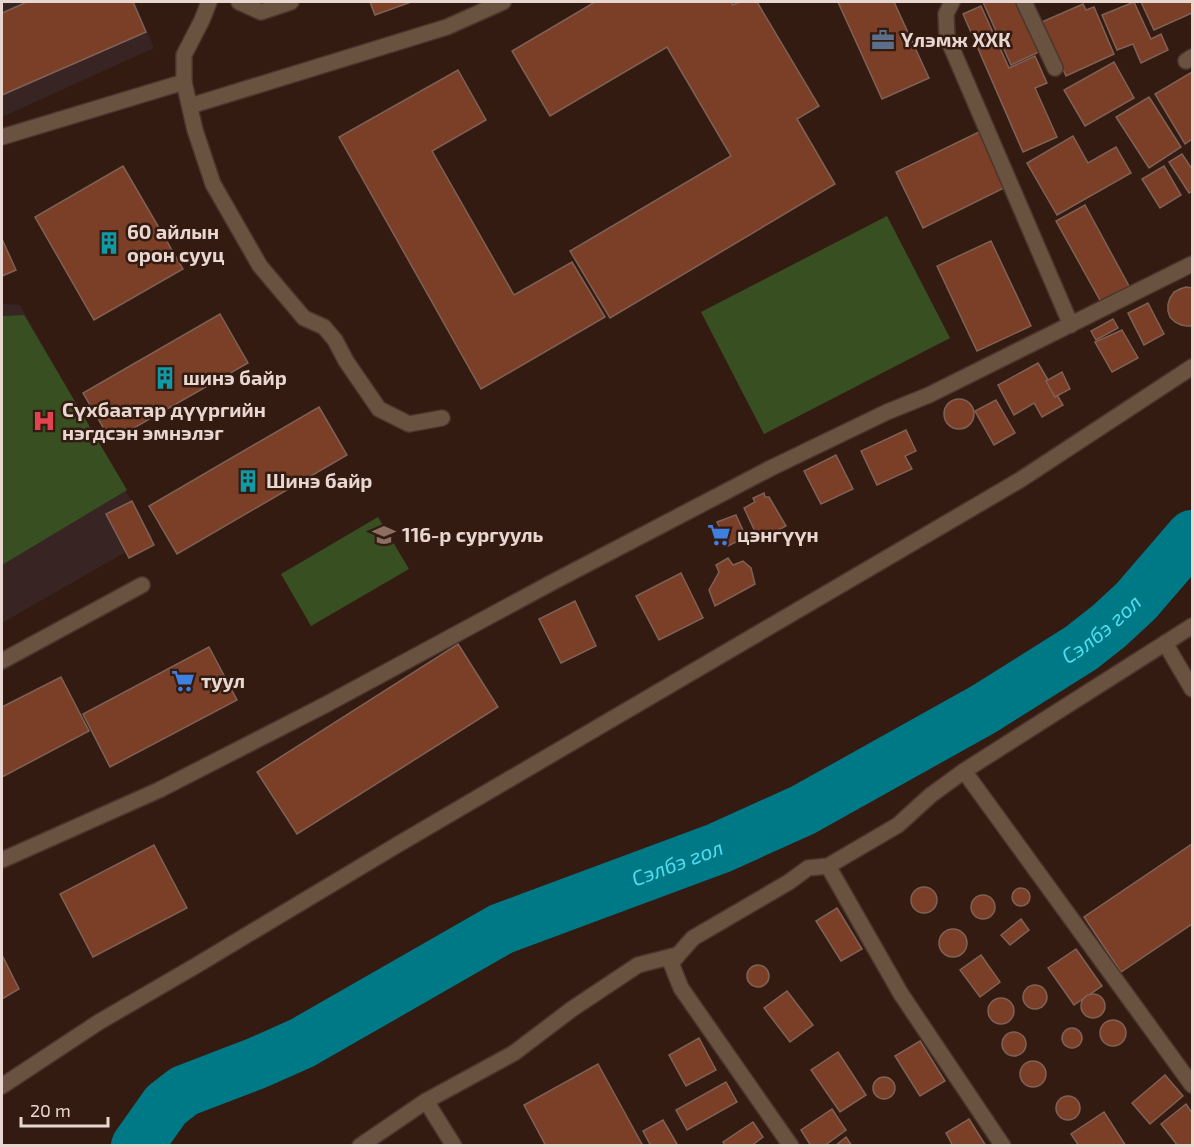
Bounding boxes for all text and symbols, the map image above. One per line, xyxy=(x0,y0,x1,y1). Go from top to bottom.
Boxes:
office icon: Үлэмж ХХК xyxy=(870,27,896,53)
place label: Үлэмж ХХК xyxy=(901,27,1011,51)
place label: 60 айлын орон сууц xyxy=(127,219,225,266)
building icon: 60 айлын орон сууц xyxy=(96,230,122,256)
building icon: шинэ байр xyxy=(152,365,178,391)
place label: шинэ байр xyxy=(183,365,287,389)
place label: Сүхбаатар дүүргийн нэгдсэн эмнэлэг xyxy=(62,397,266,444)
hospital icon: Сүхбаатар дүүргийн нэгдсэн эмнэлэг xyxy=(31,408,57,434)
building icon: Шинэ байр xyxy=(235,468,261,494)
place label: Шинэ байр xyxy=(266,468,372,492)
school or university icon: 116-р сургууль xyxy=(371,522,397,548)
place label: 116-р сургууль xyxy=(402,522,544,546)
supermarket icon: цэнгүүн xyxy=(706,522,732,548)
place label: цэнгүүн xyxy=(737,522,819,546)
water label: Сэлбэ гол xyxy=(1056,589,1146,668)
supermarket icon: туул xyxy=(170,668,196,694)
place label: туул xyxy=(201,668,245,692)
water label: Сэлбэ гол xyxy=(628,834,726,890)
scale bar xyxy=(21,1090,108,1128)
text: 20 m xyxy=(30,1099,71,1121)

